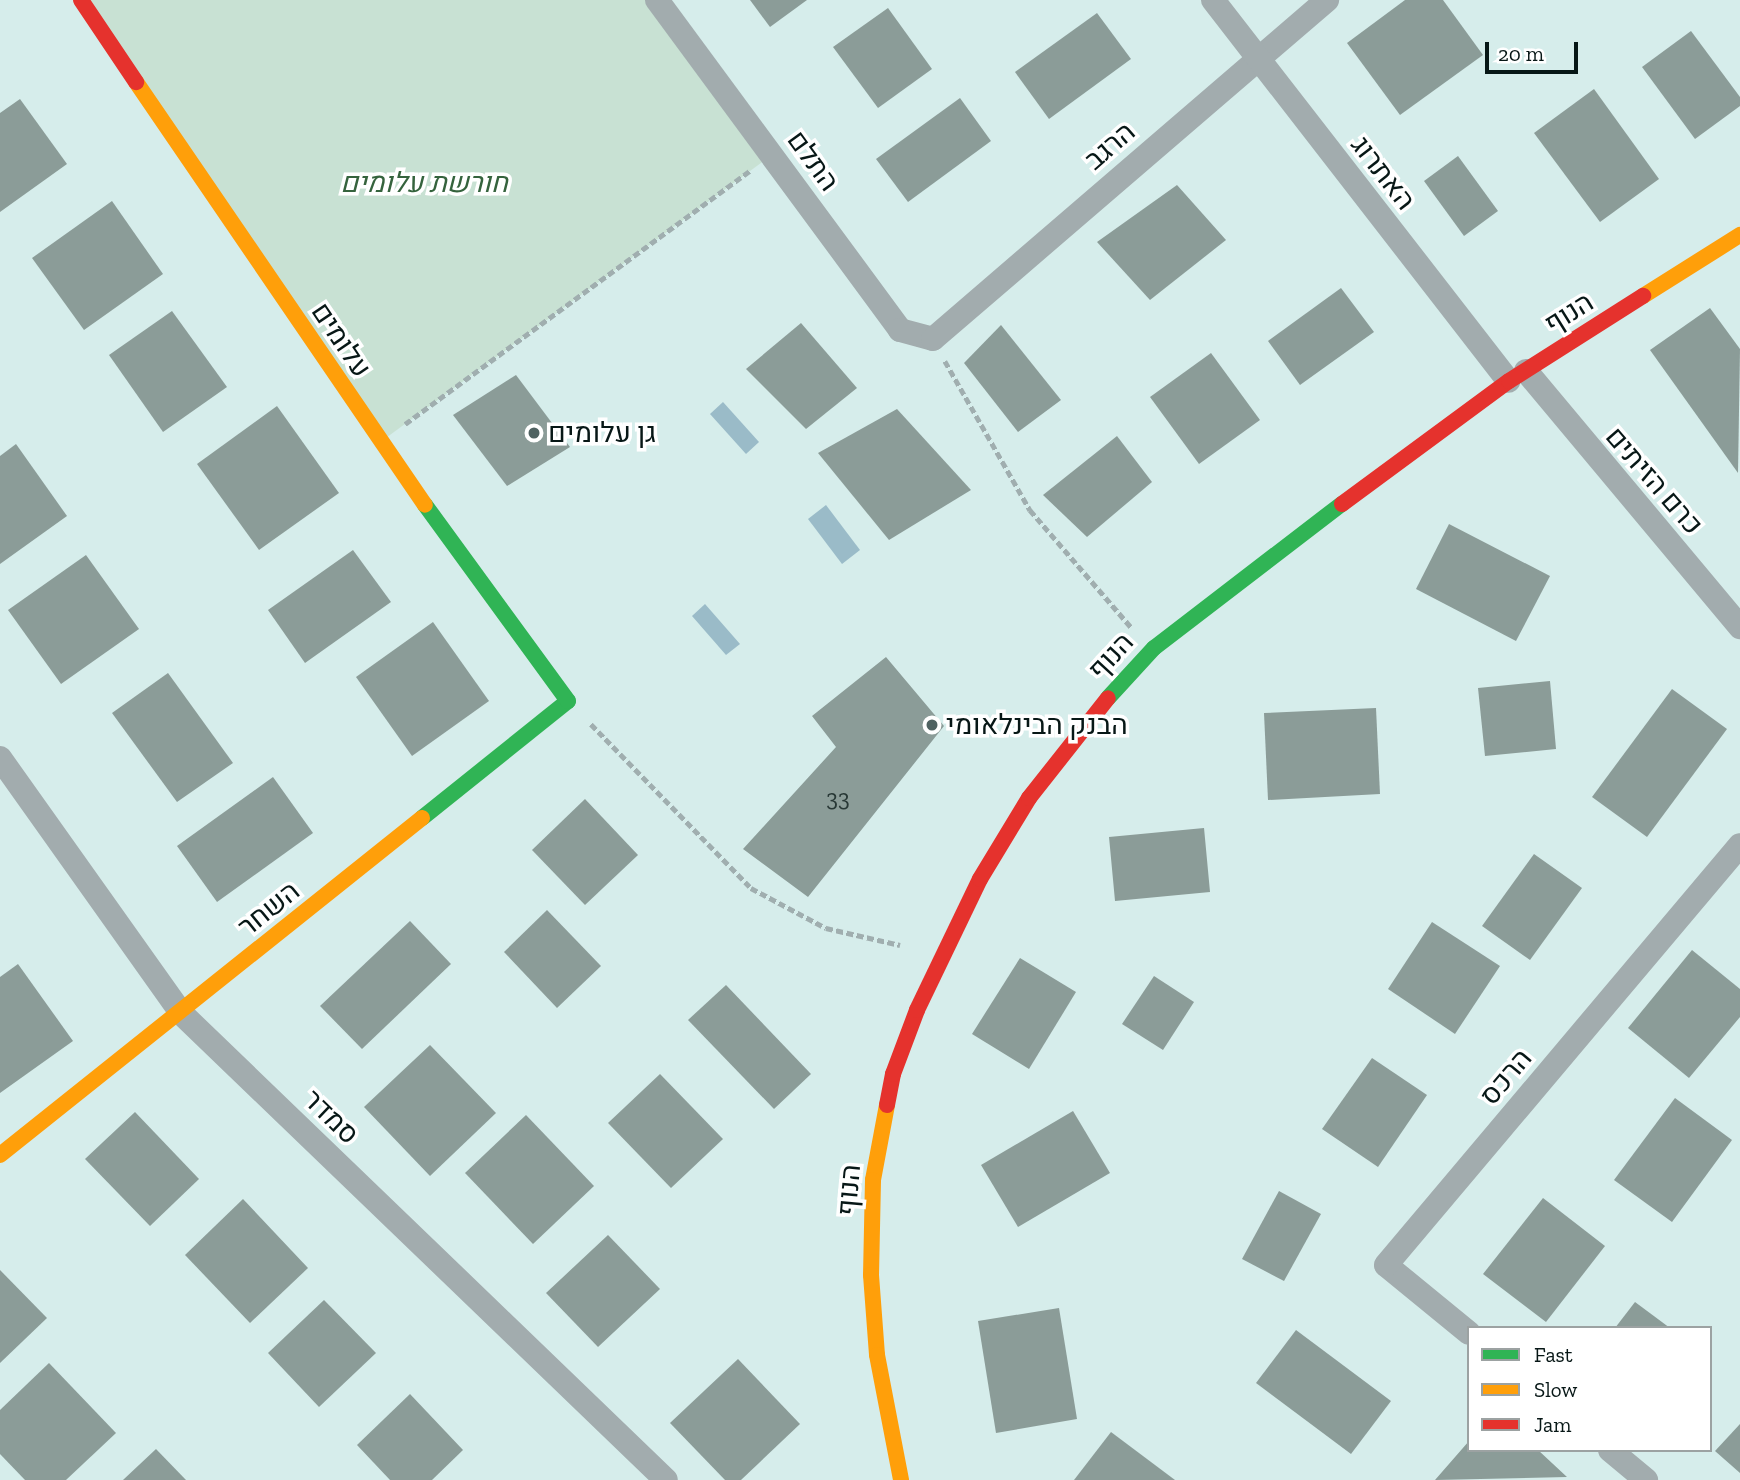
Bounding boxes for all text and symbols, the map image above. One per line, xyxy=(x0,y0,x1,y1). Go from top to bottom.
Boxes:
scale bar xyxy=(1488,28,1581,72)
text: 20 m xyxy=(1498,41,1544,66)
street label: הרגב xyxy=(1078,115,1142,177)
street label: התלם xyxy=(780,124,846,198)
street label: האתרוג xyxy=(1344,129,1422,217)
park label: חורשת עלומים xyxy=(340,166,508,200)
street label: הנוף xyxy=(1538,285,1600,341)
street label: עלומים xyxy=(304,296,378,384)
place label: גן עלומים xyxy=(548,416,656,450)
street label: כרם הזיתים xyxy=(1598,420,1710,542)
marker: גן עלומים xyxy=(526,425,542,441)
street label: הנוף xyxy=(1081,626,1141,686)
place label: הבנק הבינלאומי xyxy=(946,708,1128,742)
marker: הבנק הבינלאומי xyxy=(924,717,940,733)
house number: 33 xyxy=(826,784,850,812)
street label: השחר xyxy=(231,874,307,944)
street label: הרכס xyxy=(1473,1042,1539,1112)
street label: סמדר xyxy=(296,1083,366,1151)
street label: הנוף xyxy=(830,1163,868,1217)
legend xyxy=(1467,1326,1712,1452)
text: Fast xyxy=(1534,1342,1573,1367)
text: Slow xyxy=(1534,1377,1577,1402)
text: Jam xyxy=(1534,1412,1571,1437)

